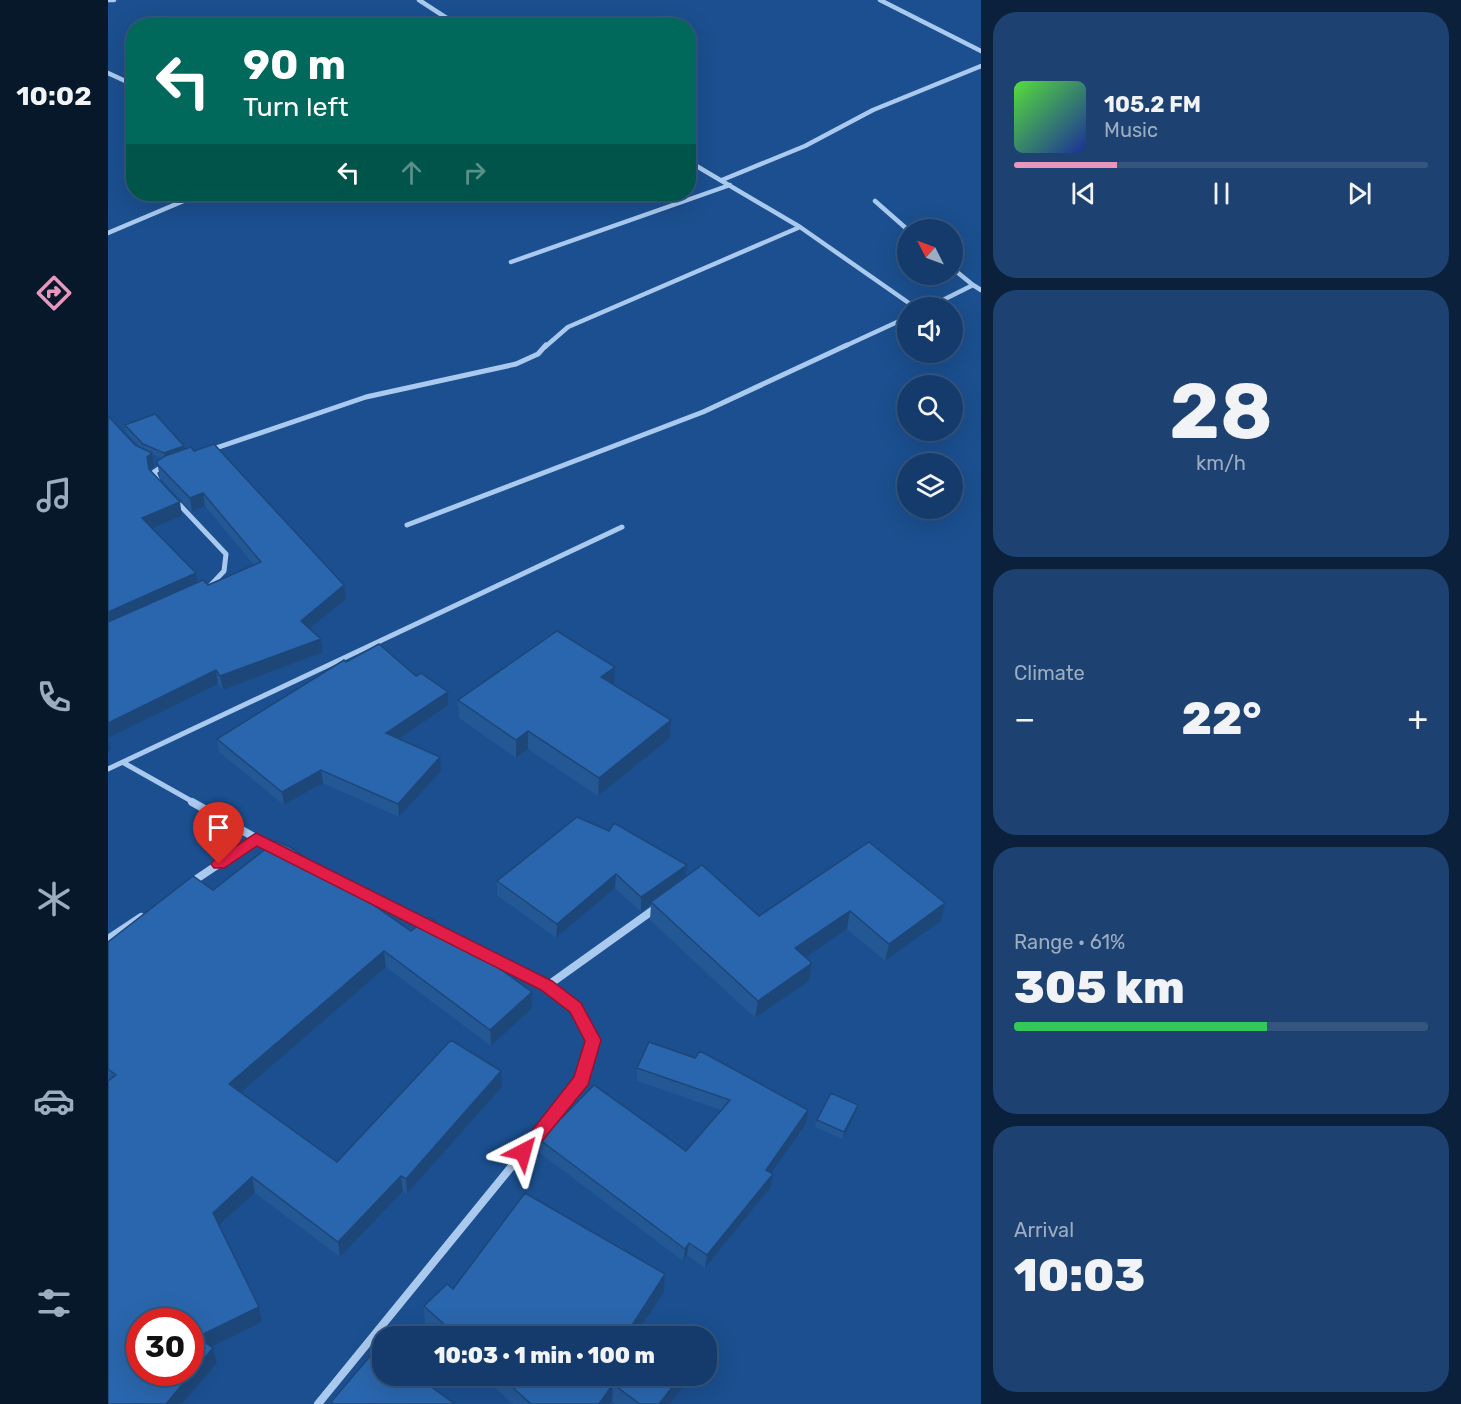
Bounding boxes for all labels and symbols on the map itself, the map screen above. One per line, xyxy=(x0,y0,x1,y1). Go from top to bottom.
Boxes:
north arrow xyxy=(897,219,963,285)
pin xyxy=(193,802,244,864)
position arrow xyxy=(491,1120,555,1184)
speed limit sign: 30 xyxy=(126,1308,204,1386)

